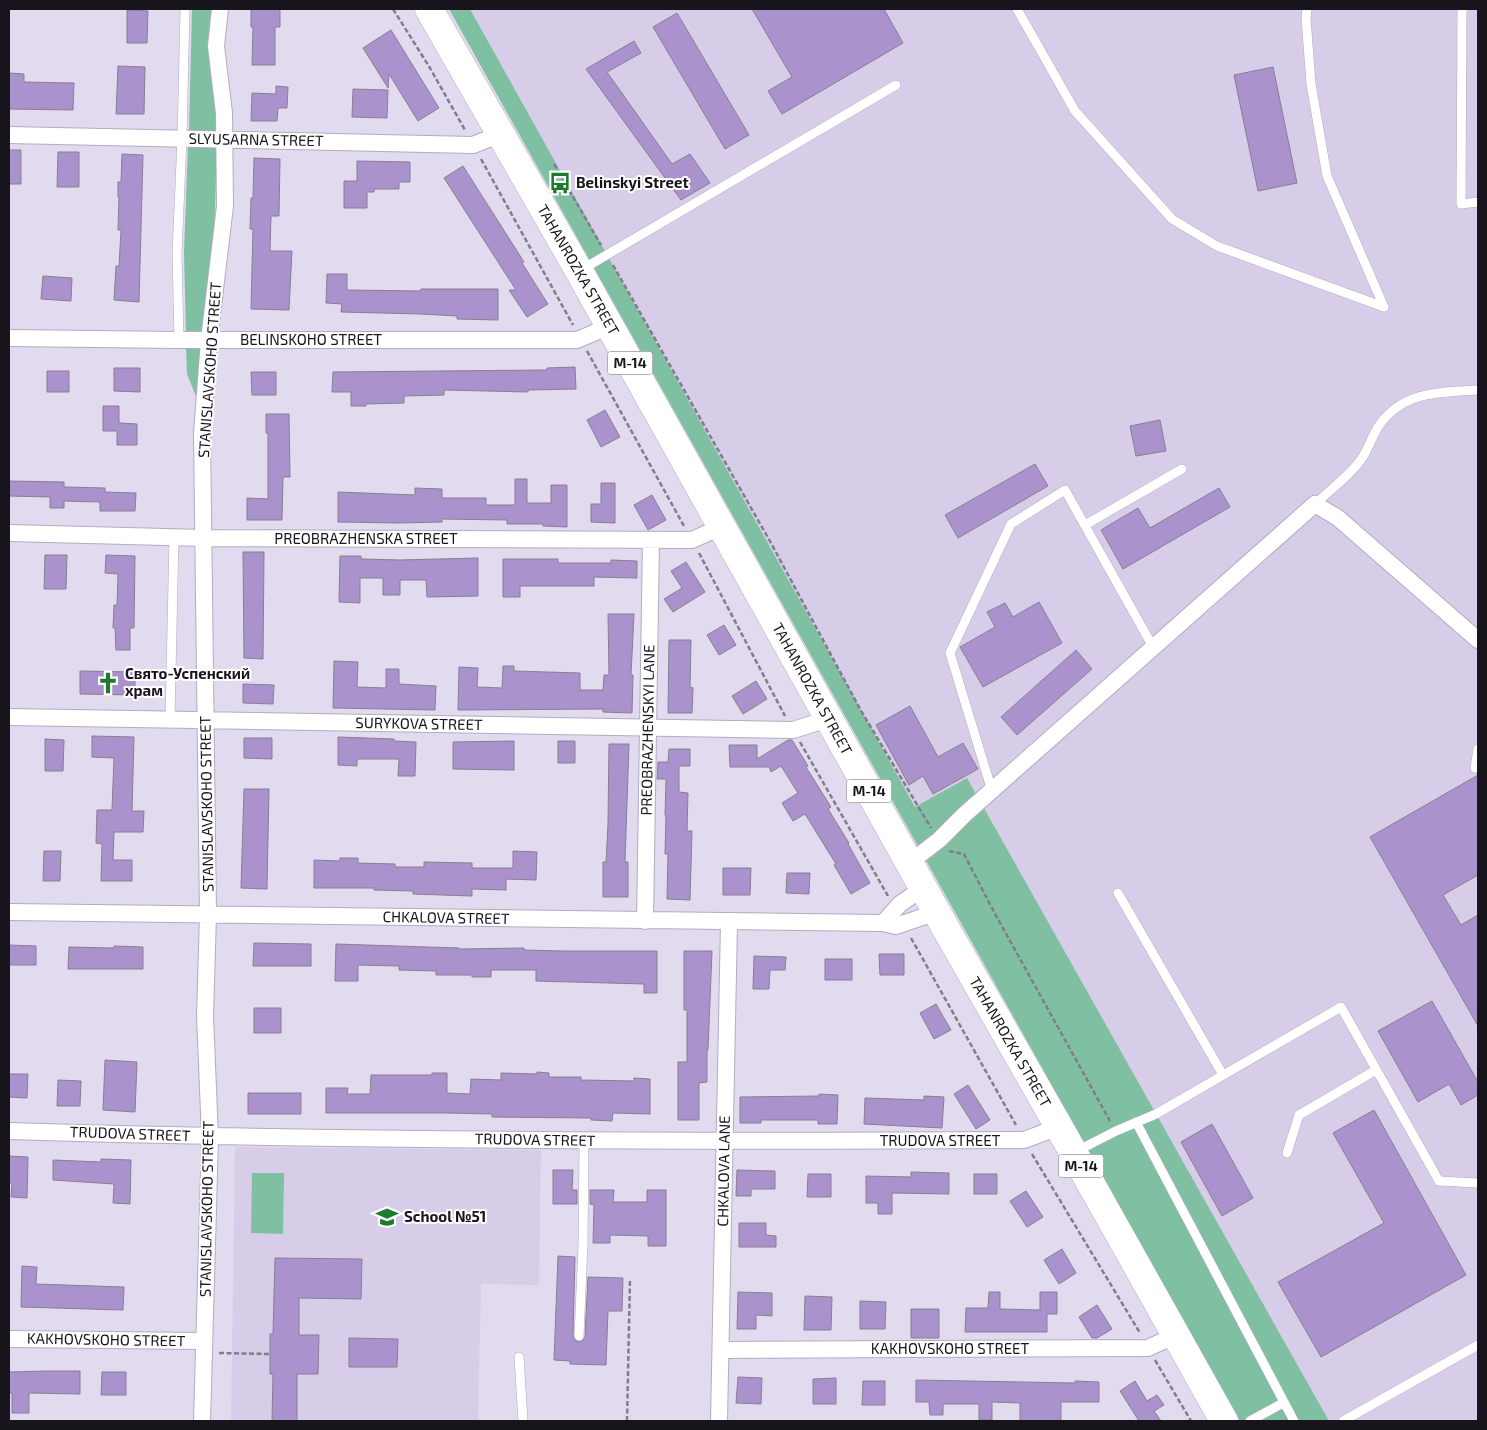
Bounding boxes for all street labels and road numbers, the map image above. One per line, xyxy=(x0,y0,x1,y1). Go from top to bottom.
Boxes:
street label: SLYUSARNA STREET xyxy=(188,129,324,149)
street label: TAHANROZKA STREET xyxy=(534,201,624,338)
street label: STANISLAVSKOHO STREET xyxy=(194,281,224,459)
street label: BELINSKOHO STREET xyxy=(240,330,382,348)
road number: М-14 xyxy=(608,352,652,374)
street label: PREOBRAZHENSKA STREET xyxy=(274,529,458,547)
street label: TAHANROZKA STREET xyxy=(769,619,857,758)
street label: PREOBRAZHENSKYI LANE xyxy=(637,644,657,816)
street label: SURYKOVA STREET xyxy=(355,713,483,733)
street label: STANISLAVSKOHO STREET xyxy=(195,715,217,892)
road number: М-14 xyxy=(846,779,892,802)
street label: CHKALOVA STREET xyxy=(382,907,510,927)
street label: TAHANROZKA STREET xyxy=(966,973,1056,1110)
street label: CHKALOVA LANE xyxy=(713,1115,733,1227)
street label: STANISLAVSKOHO STREET xyxy=(195,1120,217,1297)
street label: TRUDOVA STREET xyxy=(69,1122,191,1144)
street label: TRUDOVA STREET xyxy=(475,1129,596,1149)
street label: TRUDOVA STREET xyxy=(880,1131,1001,1149)
road number: М-14 xyxy=(1058,1154,1104,1178)
street label: KAKHOVSKOHO STREET xyxy=(27,1329,186,1349)
street label: KAKHOVSKOHO STREET xyxy=(871,1339,1029,1357)

